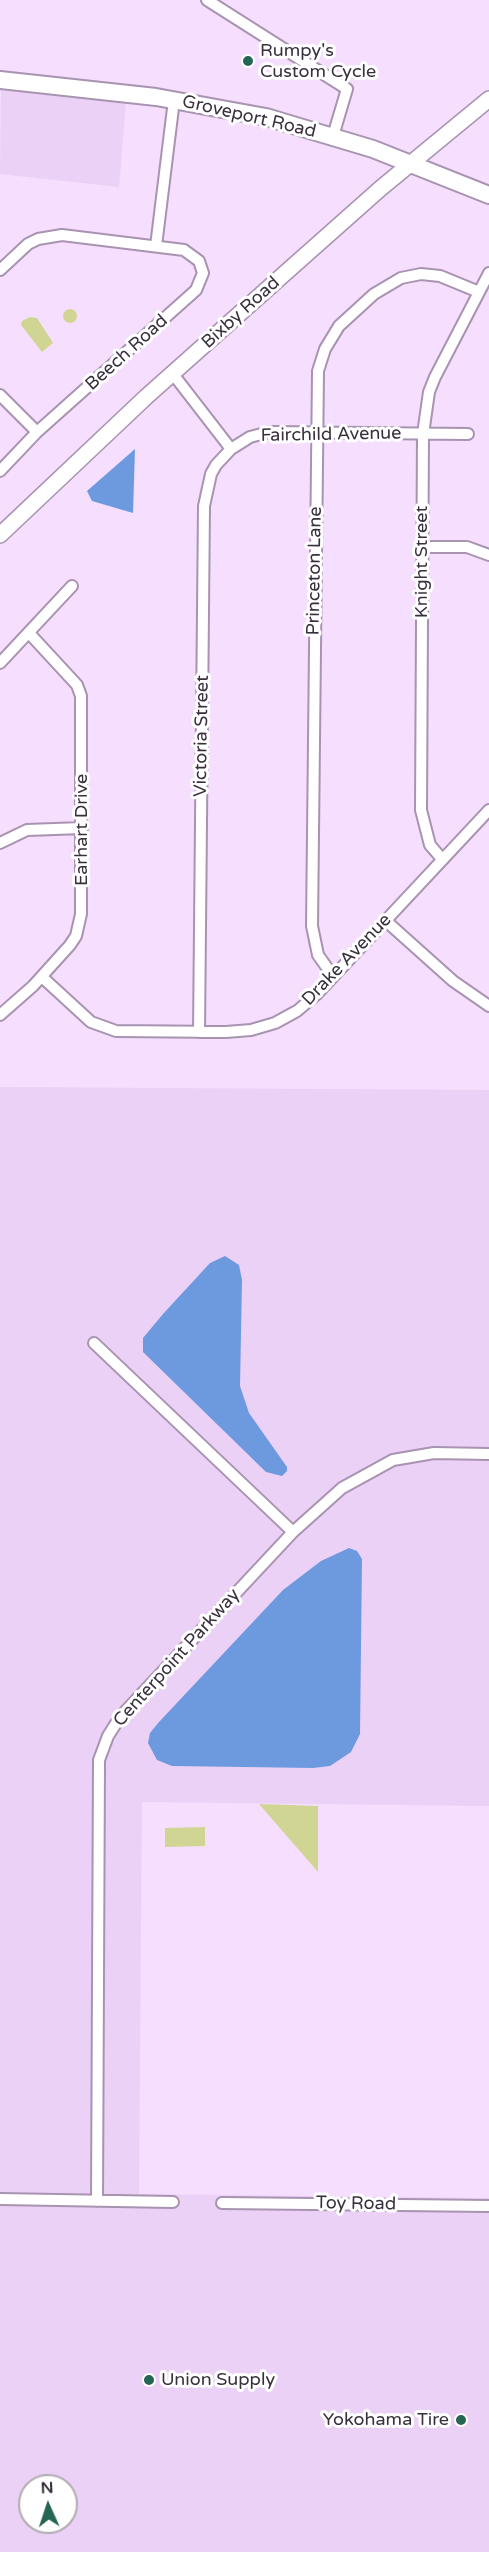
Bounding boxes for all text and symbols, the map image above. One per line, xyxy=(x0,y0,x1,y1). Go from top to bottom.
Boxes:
place label: Rumpy's Custom Cycle xyxy=(260,40,376,82)
marker: Rumpy's Custom Cycle xyxy=(241,54,255,68)
street label: Groveport Road xyxy=(180,91,318,143)
street label: Bixby Road xyxy=(198,272,284,354)
street label: Beech Road xyxy=(81,310,173,396)
street label: Fairchild Avenue xyxy=(260,423,402,447)
street label: Princeton Lane xyxy=(303,506,327,636)
street label: Knight Street xyxy=(411,506,433,618)
street label: Victoria Street xyxy=(190,675,214,797)
street label: Earhart Drive xyxy=(71,774,93,886)
street label: Drake Avenue xyxy=(298,910,396,1010)
street label: Centerpoint Parkway xyxy=(109,1585,245,1731)
street label: Toy Road xyxy=(316,2193,396,2215)
place label: Union Supply xyxy=(161,2369,275,2391)
marker: Union Supply xyxy=(142,2373,156,2387)
place label: Yokohama Tire xyxy=(323,2409,449,2431)
marker: Yokohama Tire xyxy=(454,2413,468,2427)
north arrow xyxy=(18,2474,78,2534)
text: N xyxy=(40,2478,54,2498)

